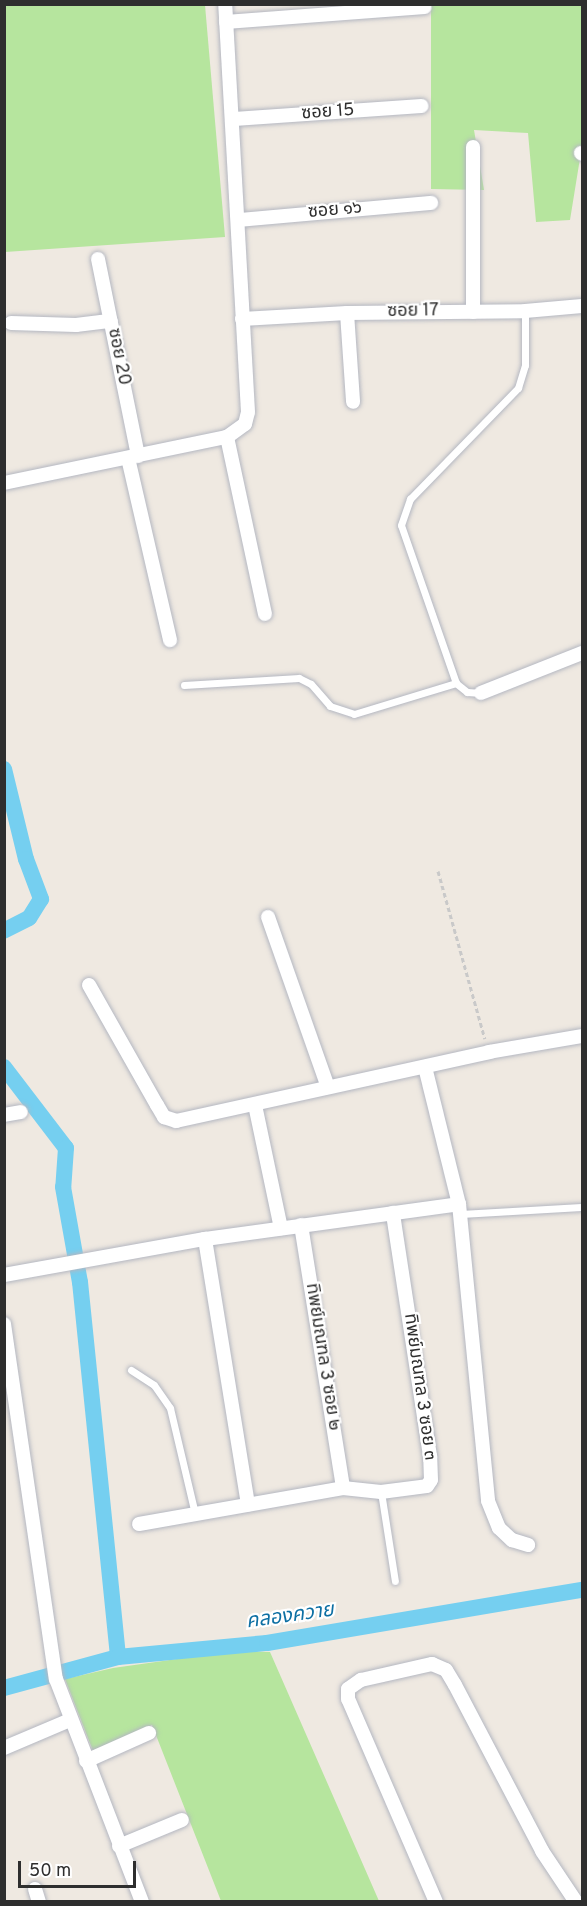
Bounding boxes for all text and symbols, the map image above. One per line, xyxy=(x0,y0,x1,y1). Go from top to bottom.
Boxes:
street label: ซอย 15 xyxy=(301,100,355,126)
street label: ซอย ๑๖ xyxy=(307,198,363,224)
street label: ซอย 17 xyxy=(387,301,439,323)
street label: ซอย 20 xyxy=(102,327,134,387)
street label: ทิพย์มณฑล 3 ซอย ๒ xyxy=(300,1282,344,1432)
street label: ทิพย์มณฑล 3 ซอย ๓ xyxy=(398,1312,440,1462)
water label: คลองควาย xyxy=(245,1599,335,1635)
scale bar xyxy=(21,1849,140,1887)
text: 50 m xyxy=(29,1860,71,1883)

